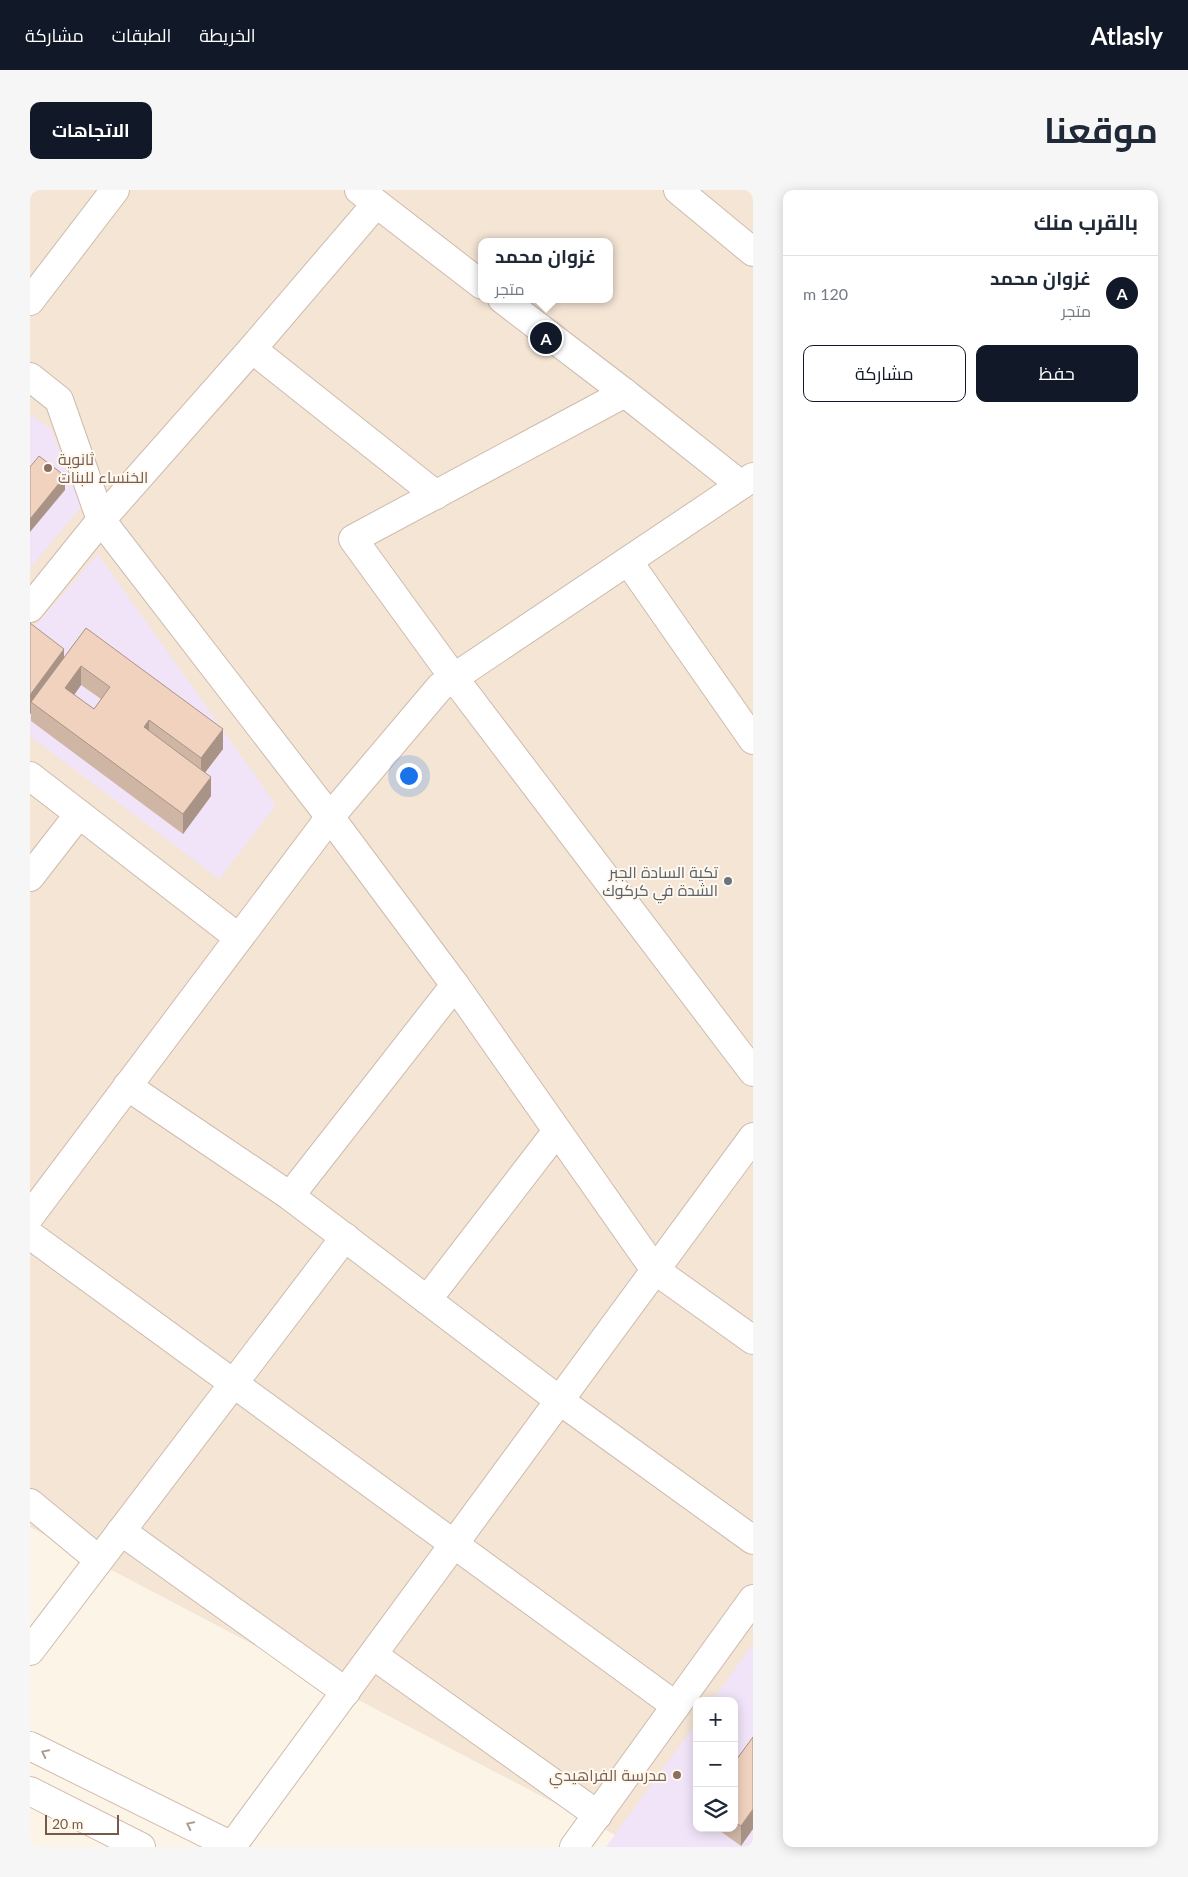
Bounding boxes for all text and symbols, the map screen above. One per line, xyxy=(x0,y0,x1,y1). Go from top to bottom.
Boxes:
text: Atlasly xyxy=(1091,21,1163,50)
text: مشاركة xyxy=(25,24,84,46)
text: الطبقات xyxy=(112,24,171,46)
text: الخريطة xyxy=(199,24,256,46)
button: الاتجاهات xyxy=(30,102,152,159)
text: موقعنا xyxy=(1044,108,1158,150)
text: بالقرب منك xyxy=(1034,209,1138,234)
popup xyxy=(478,238,613,303)
text: غزوان محمد xyxy=(495,244,596,267)
text: غزوان محمد xyxy=(990,266,1091,289)
text: متجر xyxy=(495,279,524,298)
text: 120 m xyxy=(803,284,848,303)
text: A xyxy=(1116,284,1128,303)
text: متجر xyxy=(1062,301,1091,320)
pin: A xyxy=(530,319,562,357)
button: مشاركة xyxy=(803,345,966,402)
button: حفظ xyxy=(976,345,1138,402)
place label: ثانوية الخنساء للبنات xyxy=(58,449,148,487)
marker: ثانوية الخنساء للبنات xyxy=(42,462,54,474)
your location xyxy=(396,763,422,789)
place label: تكية السادة الجبر الشدة في كركوك xyxy=(602,862,719,904)
marker: تكية السادة الجبر الشدة في كركوك xyxy=(722,875,734,887)
map controls xyxy=(693,1697,738,1832)
button: + xyxy=(693,1697,738,1742)
button: − xyxy=(693,1742,738,1787)
one-way arrow xyxy=(41,1749,50,1759)
place label: مدرسة الفراهيدي xyxy=(549,1765,667,1789)
marker: مدرسة الفراهيدي xyxy=(671,1769,683,1781)
button: layers xyxy=(693,1787,738,1832)
scale bar xyxy=(45,1812,119,1835)
text: 20 m xyxy=(52,1815,83,1832)
one-way arrow xyxy=(186,1821,195,1831)

